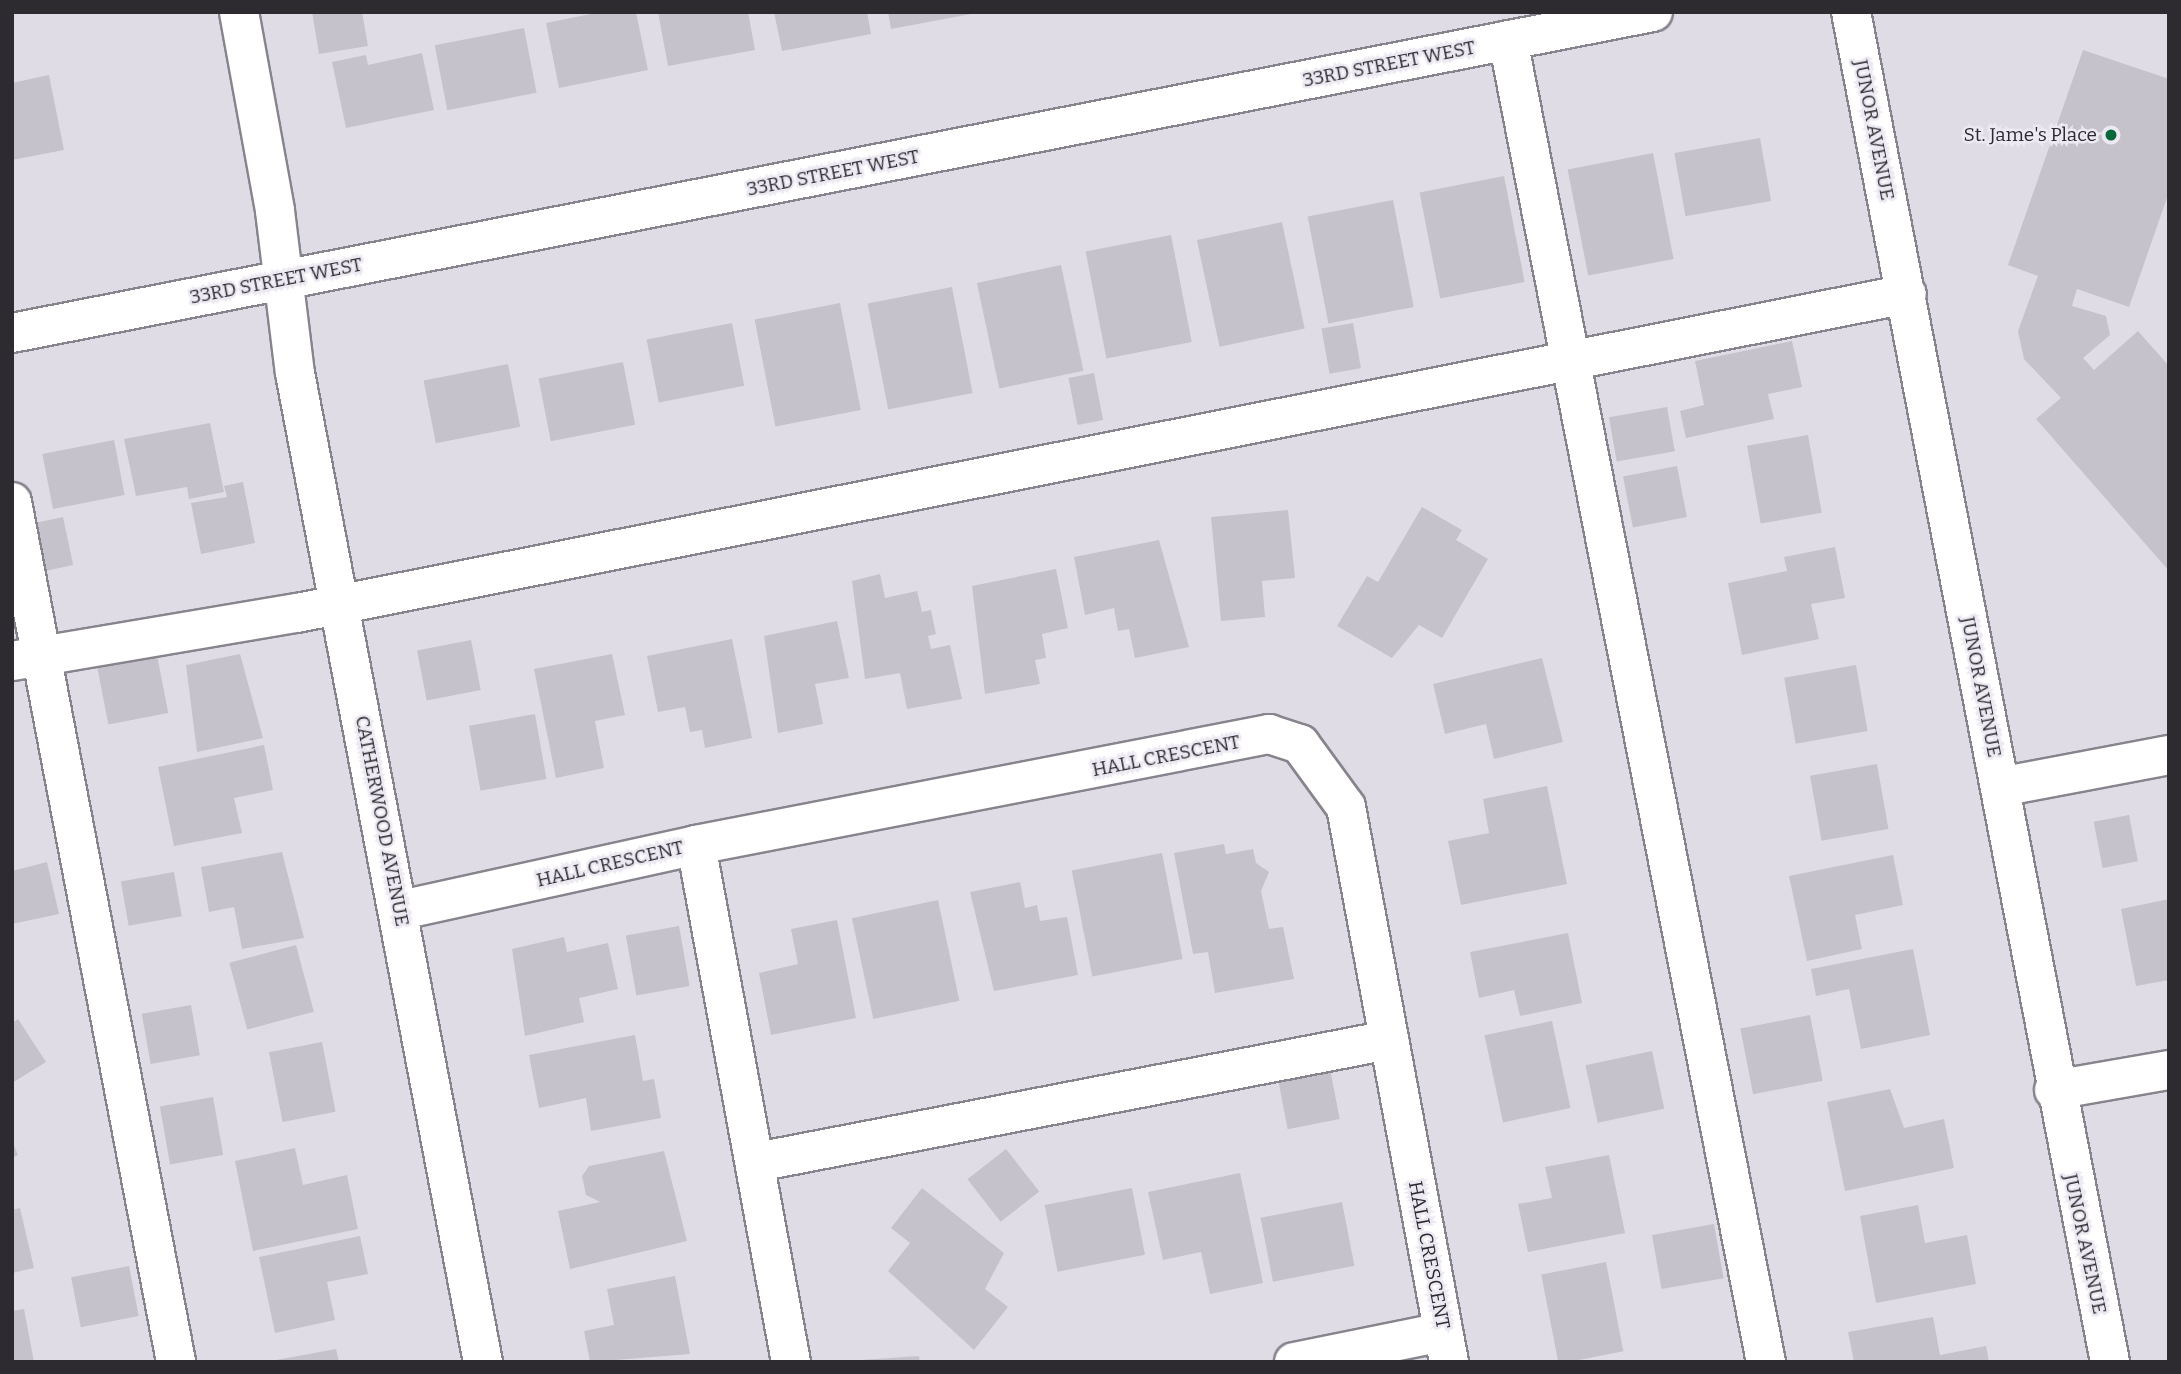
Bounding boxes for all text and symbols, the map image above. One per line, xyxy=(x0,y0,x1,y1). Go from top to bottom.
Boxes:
street label: 33RD STREET WEST xyxy=(1301,36,1477,92)
street label: JUNOR AVENUE xyxy=(1849,58,1899,202)
place label: St. Jame's Place xyxy=(1964,124,2097,146)
marker: St. Jame's Place xyxy=(2103,127,2119,143)
street label: 33RD STREET WEST xyxy=(745,145,921,201)
street label: 33RD STREET WEST xyxy=(188,253,364,309)
street label: JUNOR AVENUE xyxy=(1956,615,2006,759)
street label: CATHERWOOD AVENUE xyxy=(350,714,414,928)
street label: HALL CRESCENT xyxy=(1090,730,1242,782)
street label: HALL CRESCENT xyxy=(534,836,686,892)
street label: JUNOR AVENUE xyxy=(2059,1172,2111,1316)
street label: HALL CRESCENT xyxy=(1403,1179,1455,1331)

